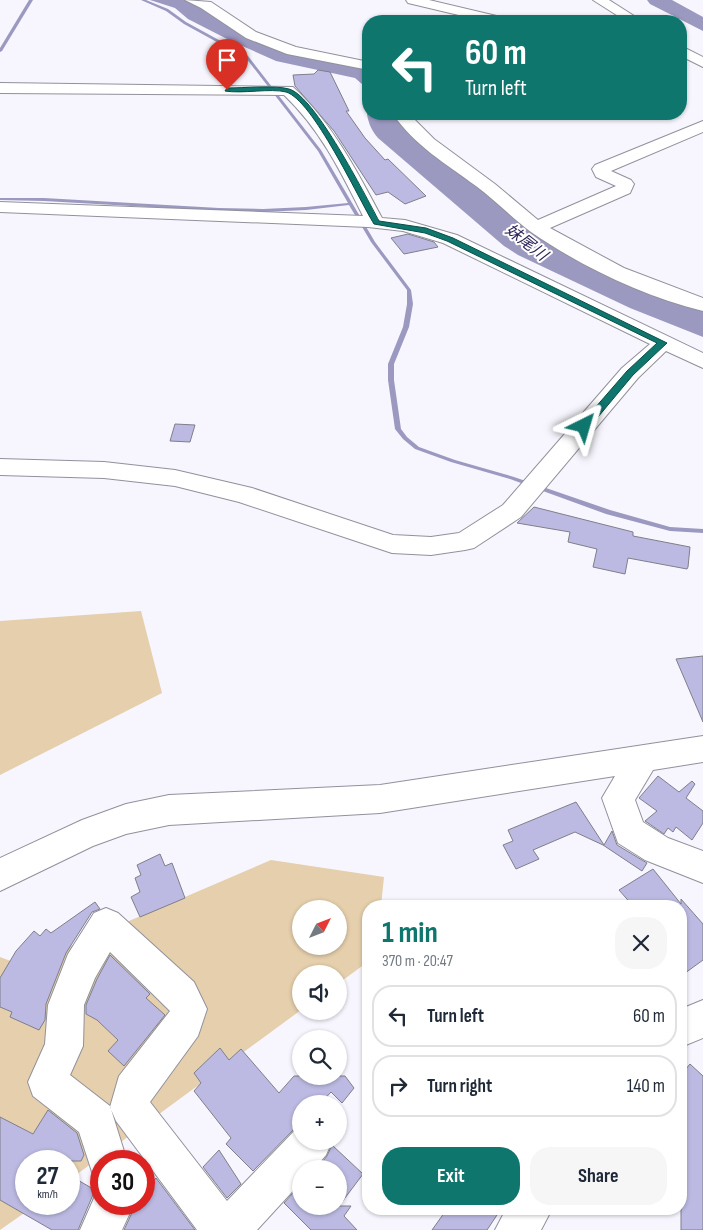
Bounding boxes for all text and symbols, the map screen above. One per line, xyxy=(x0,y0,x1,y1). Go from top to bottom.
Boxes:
text: 60 m xyxy=(465,32,527,75)
icon: left xyxy=(382,35,447,100)
pin xyxy=(206,39,248,90)
icon: arrive xyxy=(213,46,241,74)
text: Turn left xyxy=(465,75,527,102)
water label: 妹尾川 xyxy=(501,221,552,266)
position arrow xyxy=(557,399,609,451)
north arrow xyxy=(292,900,348,955)
map controls xyxy=(292,900,347,1215)
text: 1 min xyxy=(382,915,438,951)
button: close xyxy=(615,917,667,969)
text: 370 m · 20:47 xyxy=(382,952,453,971)
button: sound xyxy=(292,965,347,1020)
icon: left xyxy=(384,1002,412,1030)
text: Turn left xyxy=(427,1005,484,1028)
text: 60 m xyxy=(633,1005,665,1028)
button: search xyxy=(292,1030,347,1085)
icon: right xyxy=(384,1072,412,1100)
text: Turn right xyxy=(427,1075,492,1098)
text: 140 m xyxy=(627,1075,665,1098)
button: + xyxy=(292,1095,347,1150)
button: Exit xyxy=(382,1147,520,1205)
button: Share xyxy=(530,1147,667,1205)
speed limit sign: 30 xyxy=(90,1150,155,1215)
button: − xyxy=(292,1160,347,1215)
text: 27 xyxy=(37,1161,58,1192)
text: km/h xyxy=(37,1187,58,1202)

